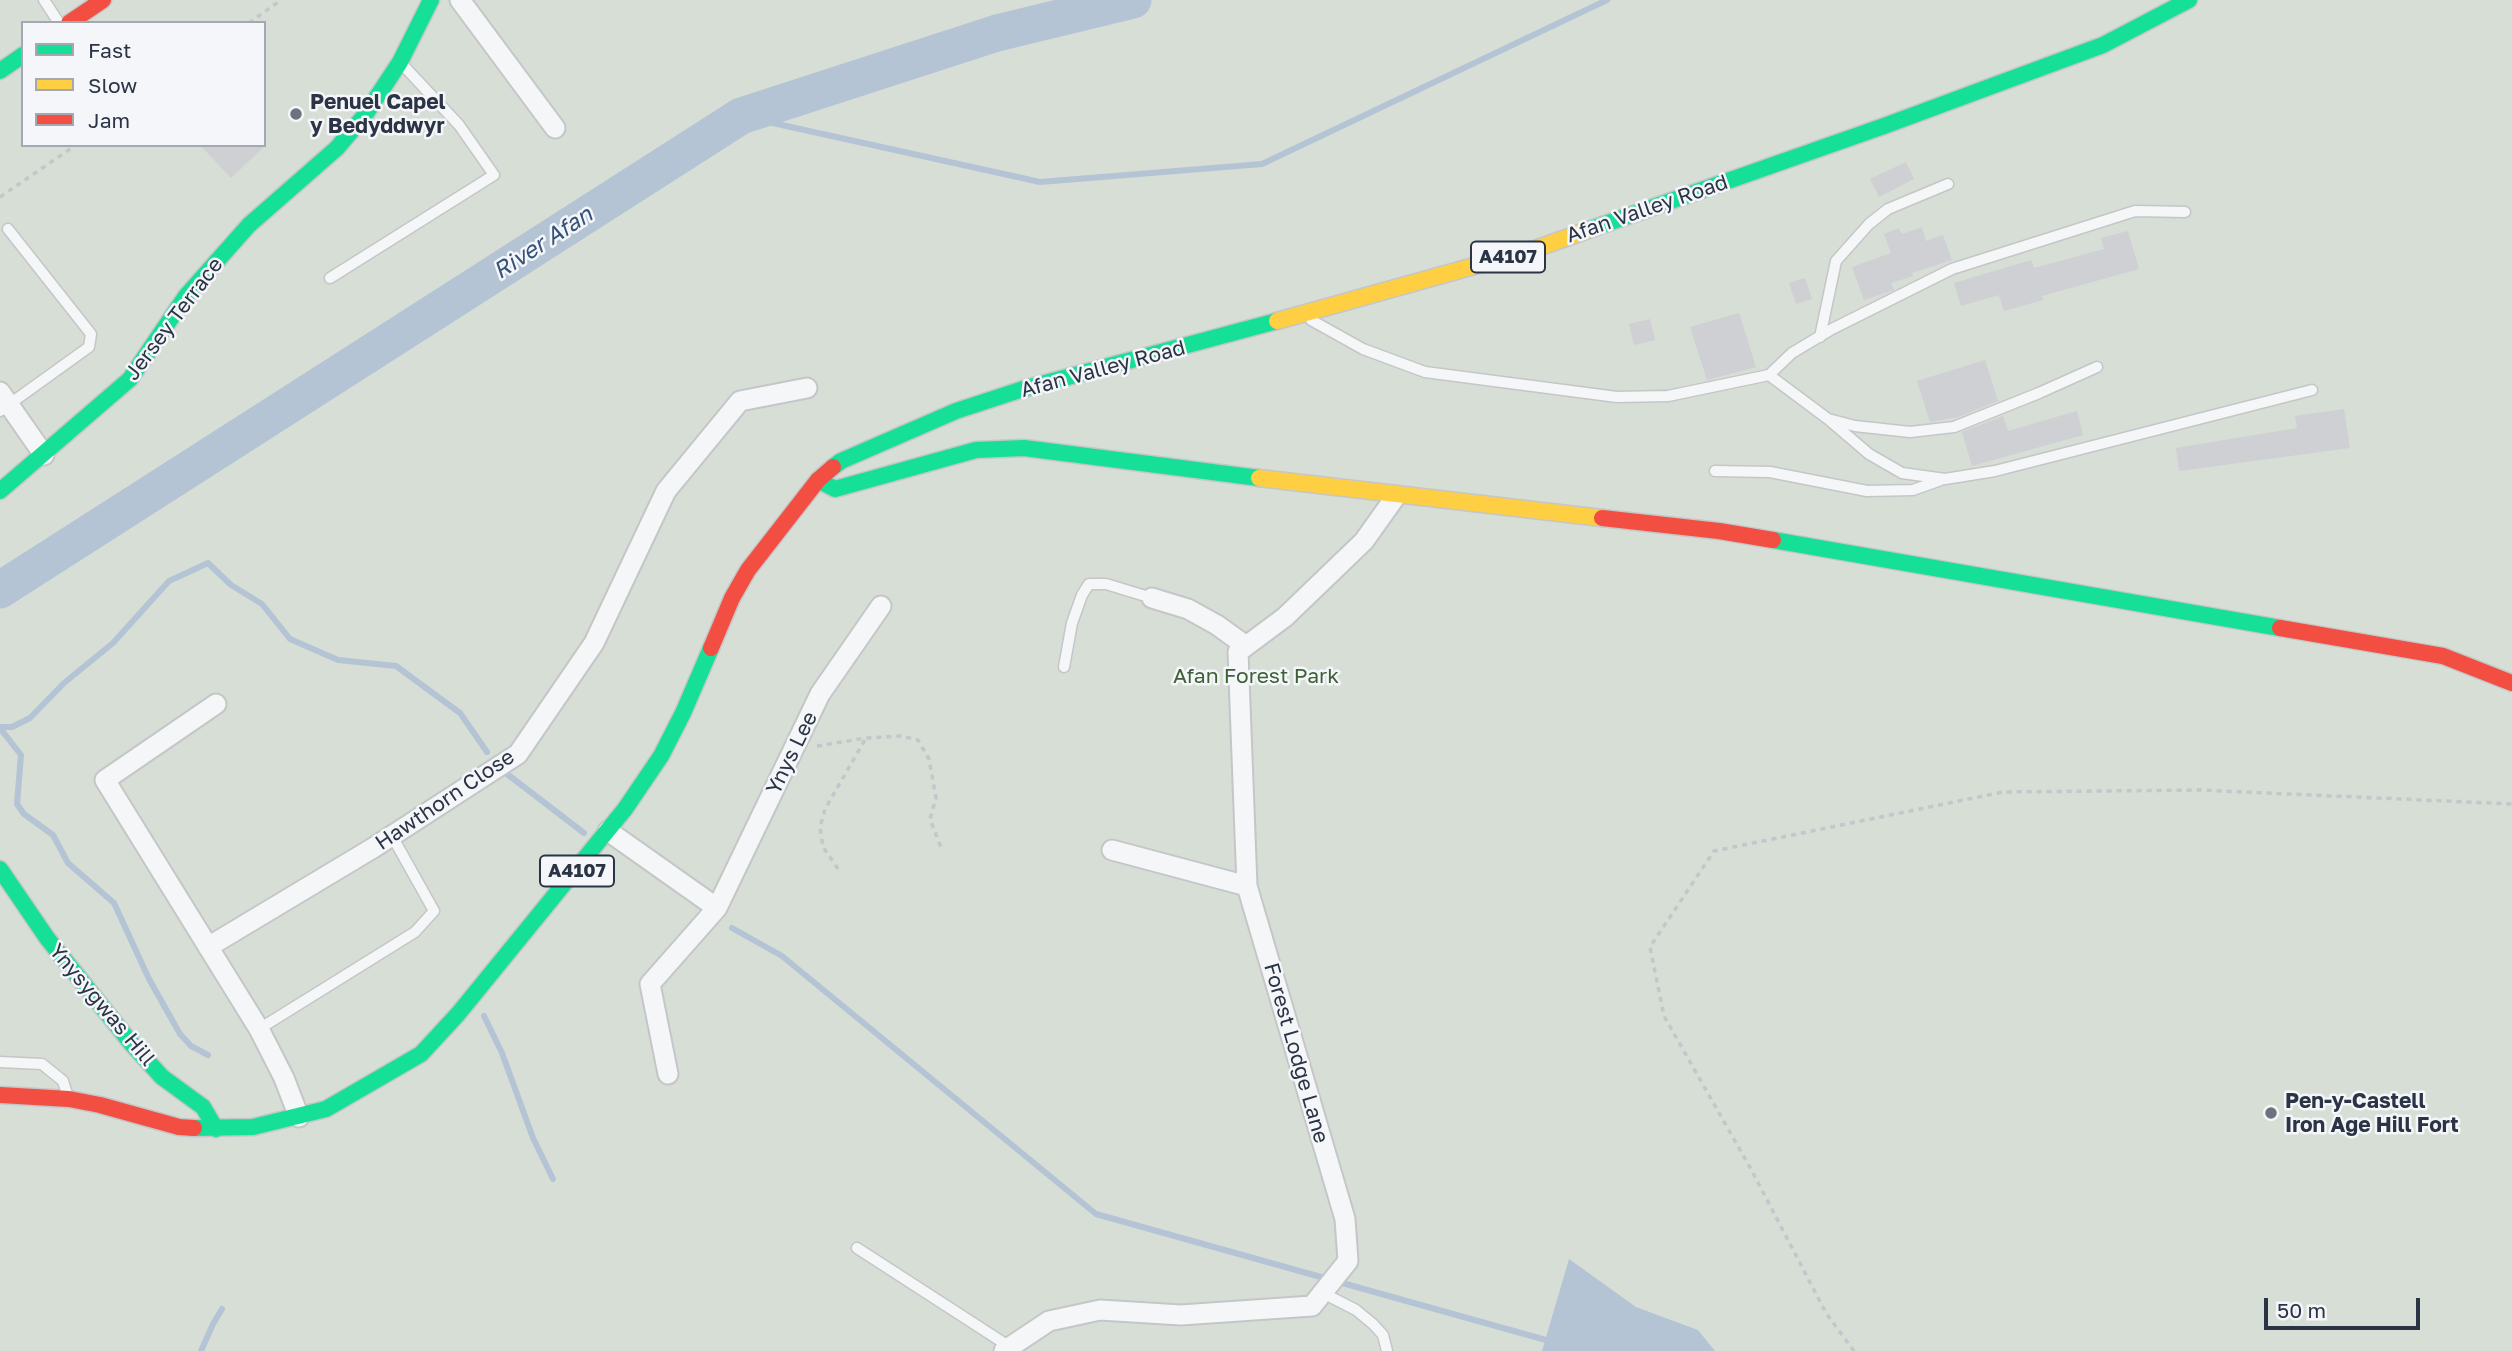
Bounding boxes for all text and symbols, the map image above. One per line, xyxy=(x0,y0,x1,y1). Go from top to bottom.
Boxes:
legend xyxy=(21,21,266,147)
text: Fast xyxy=(88,37,131,63)
text: Slow xyxy=(88,72,137,98)
place label: Penuel Capel y Bedyddwyr xyxy=(310,89,446,139)
marker: Penuel Capel y Bedyddwyr xyxy=(288,106,304,122)
text: Jam xyxy=(88,107,130,133)
street label: Afan Valley Road xyxy=(1563,170,1731,248)
water label: River Afan xyxy=(488,201,598,285)
road number: A4107 xyxy=(1471,242,1545,272)
street label: Jersey Terrace xyxy=(120,253,228,385)
street label: Afan Valley Road xyxy=(1018,335,1188,403)
park label: Afan Forest Park xyxy=(1173,663,1339,689)
street label: Ynys Lee xyxy=(761,708,823,798)
street label: Hawthorn Close xyxy=(371,744,519,856)
road number: A4107 xyxy=(540,856,614,886)
street label: Ynysygwas Hill xyxy=(44,939,160,1071)
street label: Forest Lodge Lane xyxy=(1258,960,1334,1146)
place label: Pen-y-Castell Iron Age Hill Fort xyxy=(2285,1088,2459,1138)
marker: Pen-y-Castell Iron Age Hill Fort xyxy=(2263,1105,2279,1121)
scale bar xyxy=(2267,1284,2423,1328)
text: 50 m xyxy=(2277,1297,2326,1323)

